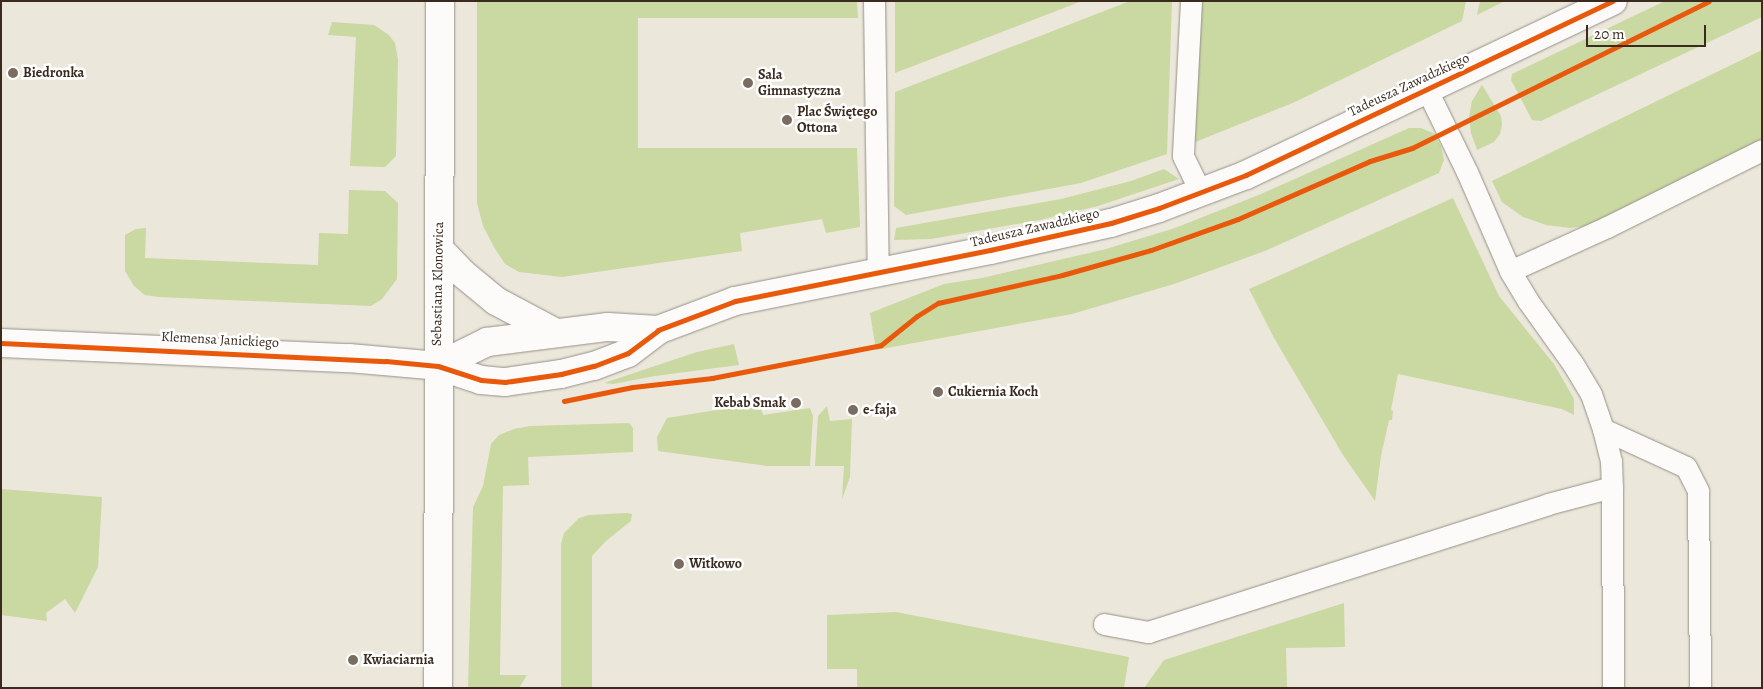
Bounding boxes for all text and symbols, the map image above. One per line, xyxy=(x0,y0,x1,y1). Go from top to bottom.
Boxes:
scale bar xyxy=(1588,15,1708,47)
text: 20 m xyxy=(1594,24,1625,44)
street label: Tadeusza Zawadzkiego xyxy=(1346,50,1472,120)
place label: Biedronka xyxy=(23,65,84,81)
marker: Biedronka xyxy=(7,67,19,79)
place label: Sala Gimnastyczna xyxy=(758,67,841,100)
marker: Sala Gimnastyczna xyxy=(742,77,754,89)
place label: Plac Świętego Ottona xyxy=(797,104,877,136)
marker: Plac Świętego Ottona xyxy=(781,114,793,126)
street label: Tadeusza Zawadzkiego xyxy=(969,205,1101,251)
street label: Sebastiana Klonowica xyxy=(429,222,447,346)
street label: Klemensa Janickiego xyxy=(161,329,279,351)
place label: Cukiernia Koch xyxy=(948,384,1038,400)
marker: Cukiernia Koch xyxy=(932,386,944,398)
place label: Kebab Smak xyxy=(714,395,786,411)
marker: Kebab Smak xyxy=(790,397,802,409)
place label: e-faja xyxy=(863,402,896,418)
marker: e-faja xyxy=(847,404,859,416)
place label: Witkowo xyxy=(689,556,742,572)
marker: Witkowo xyxy=(673,558,685,570)
place label: Kwiaciarnia xyxy=(363,652,434,668)
marker: Kwiaciarnia xyxy=(347,654,359,666)

